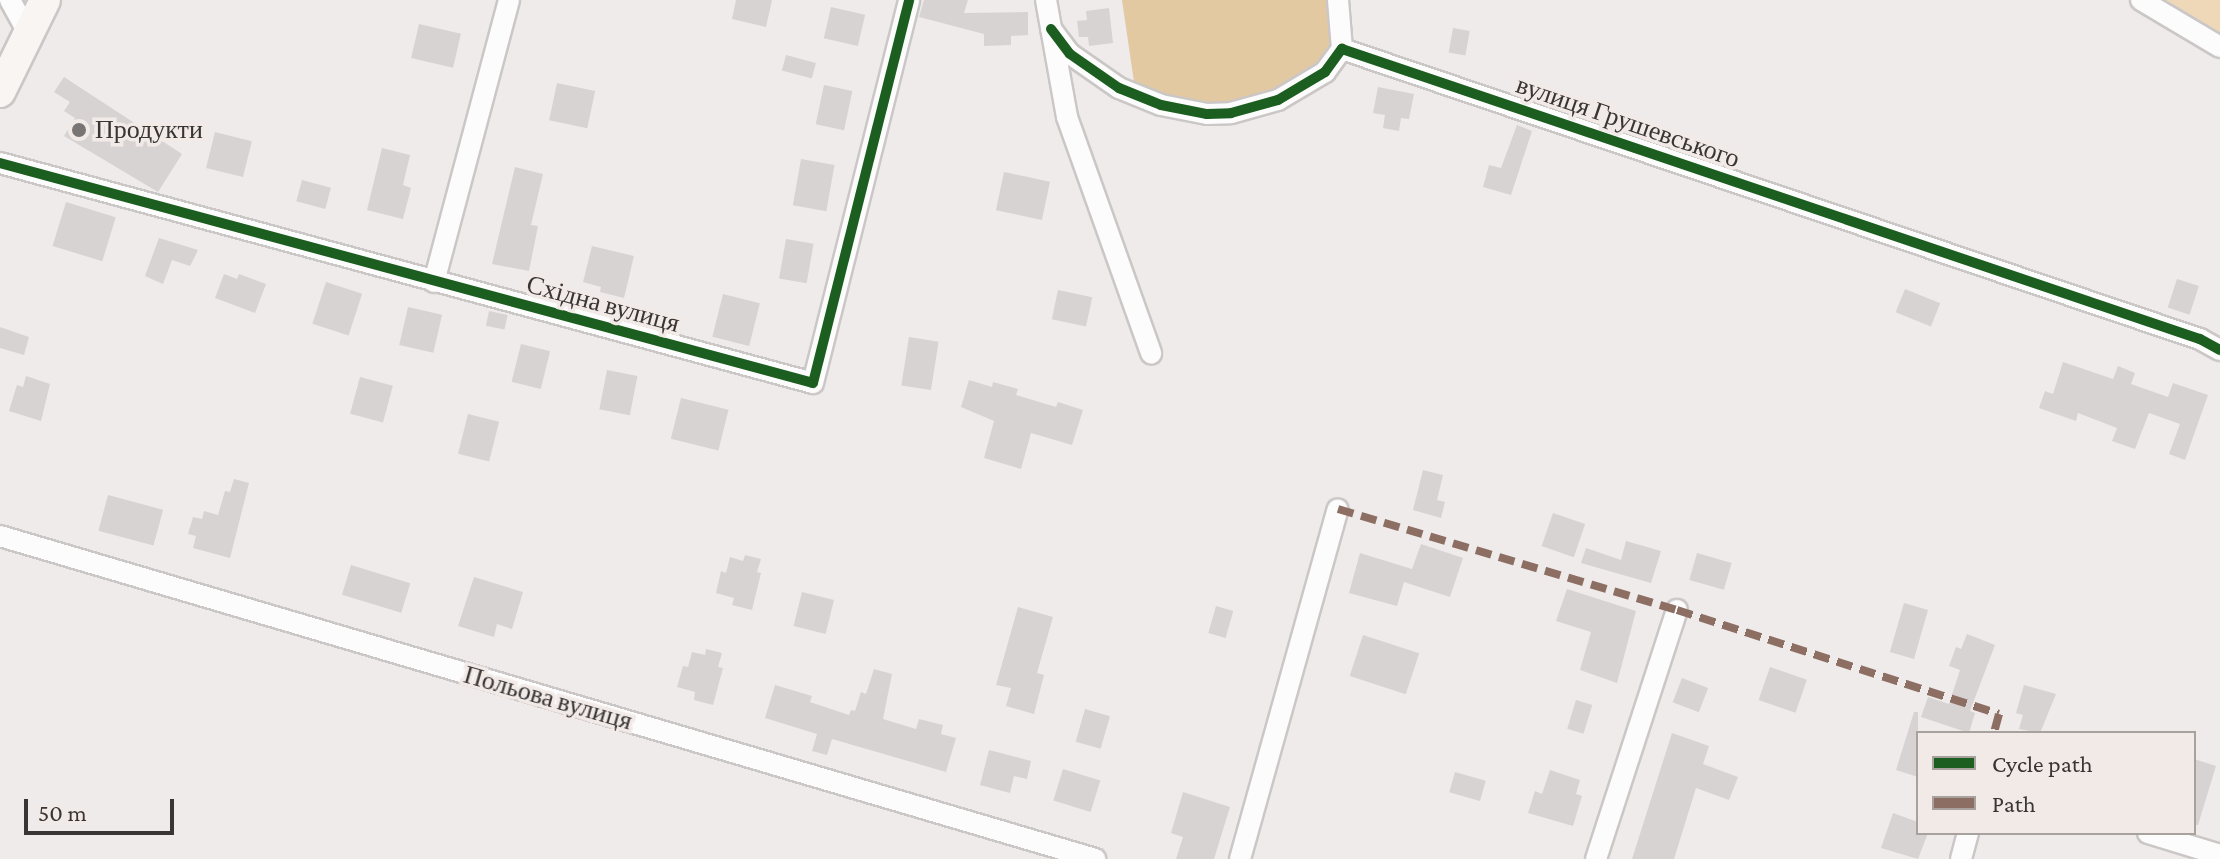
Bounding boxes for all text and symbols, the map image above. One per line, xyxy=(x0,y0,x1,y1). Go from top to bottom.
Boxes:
street label: вулиця Грушевського xyxy=(1512,69,1744,175)
place label: Продукти xyxy=(95,114,203,146)
marker: Продукти xyxy=(70,121,88,139)
street label: Східна вулиця xyxy=(523,269,683,339)
street label: Польова вулиця xyxy=(460,659,636,737)
legend xyxy=(1916,731,2196,835)
text: Cycle path xyxy=(1992,750,2093,777)
scale bar xyxy=(28,783,178,833)
text: Path xyxy=(1992,790,2036,817)
text: 50 m xyxy=(38,799,87,826)

